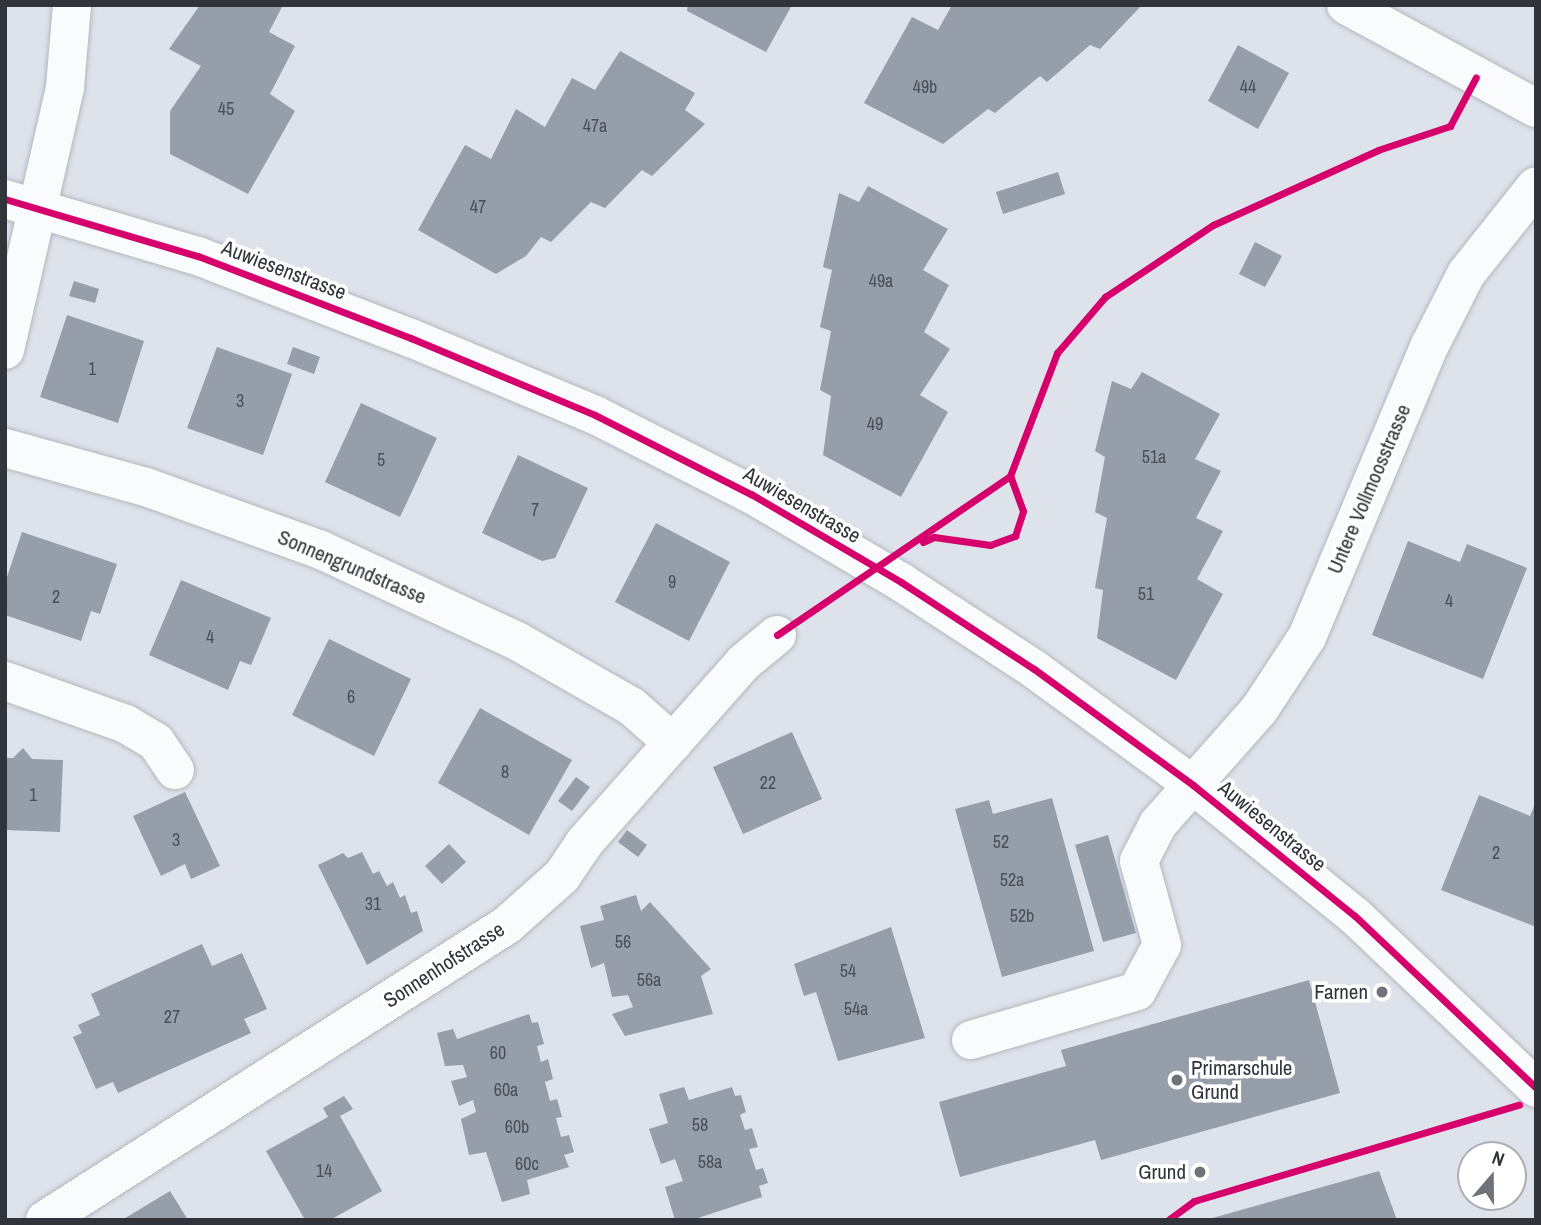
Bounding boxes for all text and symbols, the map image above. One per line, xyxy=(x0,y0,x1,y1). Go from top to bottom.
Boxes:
house number: 49b xyxy=(913,76,937,98)
house number: 44 xyxy=(1240,76,1256,98)
house number: 45 xyxy=(218,98,234,120)
house number: 47a xyxy=(583,115,607,137)
house number: 47 xyxy=(470,196,486,218)
street label: Auwiesenstrasse xyxy=(218,235,350,305)
house number: 49a xyxy=(869,270,893,292)
house number: 1 xyxy=(88,358,96,380)
house number: 3 xyxy=(236,390,244,412)
street label: Untere Vollmoosstrasse xyxy=(1322,400,1416,578)
house number: 49 xyxy=(867,413,883,435)
house number: 51a xyxy=(1142,446,1166,468)
house number: 5 xyxy=(377,449,385,471)
street label: Auwiesenstrasse xyxy=(739,461,865,549)
house number: 7 xyxy=(531,499,539,521)
street label: Sonnengrundstrasse xyxy=(274,524,430,610)
house number: 9 xyxy=(668,571,676,593)
house number: 51 xyxy=(1138,583,1154,605)
house number: 2 xyxy=(52,586,60,608)
house number: 4 xyxy=(1445,590,1453,612)
house number: 4 xyxy=(206,626,214,648)
house number: 6 xyxy=(347,686,355,708)
house number: 8 xyxy=(501,761,509,783)
house number: 22 xyxy=(760,772,776,794)
street label: Auwiesenstrasse xyxy=(1213,775,1331,877)
house number: 1 xyxy=(29,784,37,806)
house number: 3 xyxy=(172,829,180,851)
house number: 52 xyxy=(993,831,1009,853)
house number: 2 xyxy=(1492,842,1500,864)
house number: 52a xyxy=(1000,869,1024,891)
house number: 31 xyxy=(365,893,381,915)
house number: 52b xyxy=(1010,905,1034,927)
street label: Sonnenhofstrasse xyxy=(379,917,509,1013)
house number: 56 xyxy=(615,931,631,953)
house number: 54 xyxy=(840,960,856,982)
house number: 56a xyxy=(637,969,661,991)
place label: Farnen xyxy=(1314,979,1368,1005)
marker: Farnen xyxy=(1374,984,1390,1000)
house number: 54a xyxy=(844,998,868,1020)
house number: 27 xyxy=(164,1006,180,1028)
house number: 60 xyxy=(490,1042,506,1064)
place label: Primarschule Grund xyxy=(1191,1055,1292,1105)
marker: Primarschule Grund xyxy=(1169,1072,1185,1088)
house number: 60a xyxy=(494,1079,518,1101)
house number: 58 xyxy=(692,1114,708,1136)
house number: 60b xyxy=(505,1116,529,1138)
north arrow xyxy=(1457,1141,1527,1211)
text: N xyxy=(1489,1144,1508,1172)
house number: 58a xyxy=(698,1151,722,1173)
house number: 60c xyxy=(515,1153,539,1175)
place label: Grund xyxy=(1138,1159,1186,1185)
house number: 14 xyxy=(316,1160,332,1182)
marker: Grund xyxy=(1192,1164,1208,1180)

